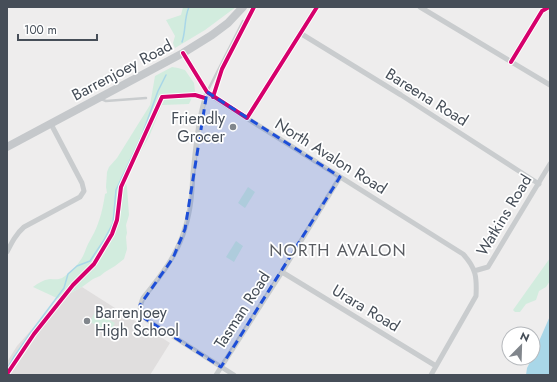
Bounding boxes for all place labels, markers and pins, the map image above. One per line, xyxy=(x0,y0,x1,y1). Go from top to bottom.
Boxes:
place label: Friendly Grocer xyxy=(171,107,226,148)
marker: Friendly Grocer xyxy=(228,122,238,132)
place label: Barrenjoey High School xyxy=(95,301,179,342)
marker: Barrenjoey High School xyxy=(82,316,92,326)

